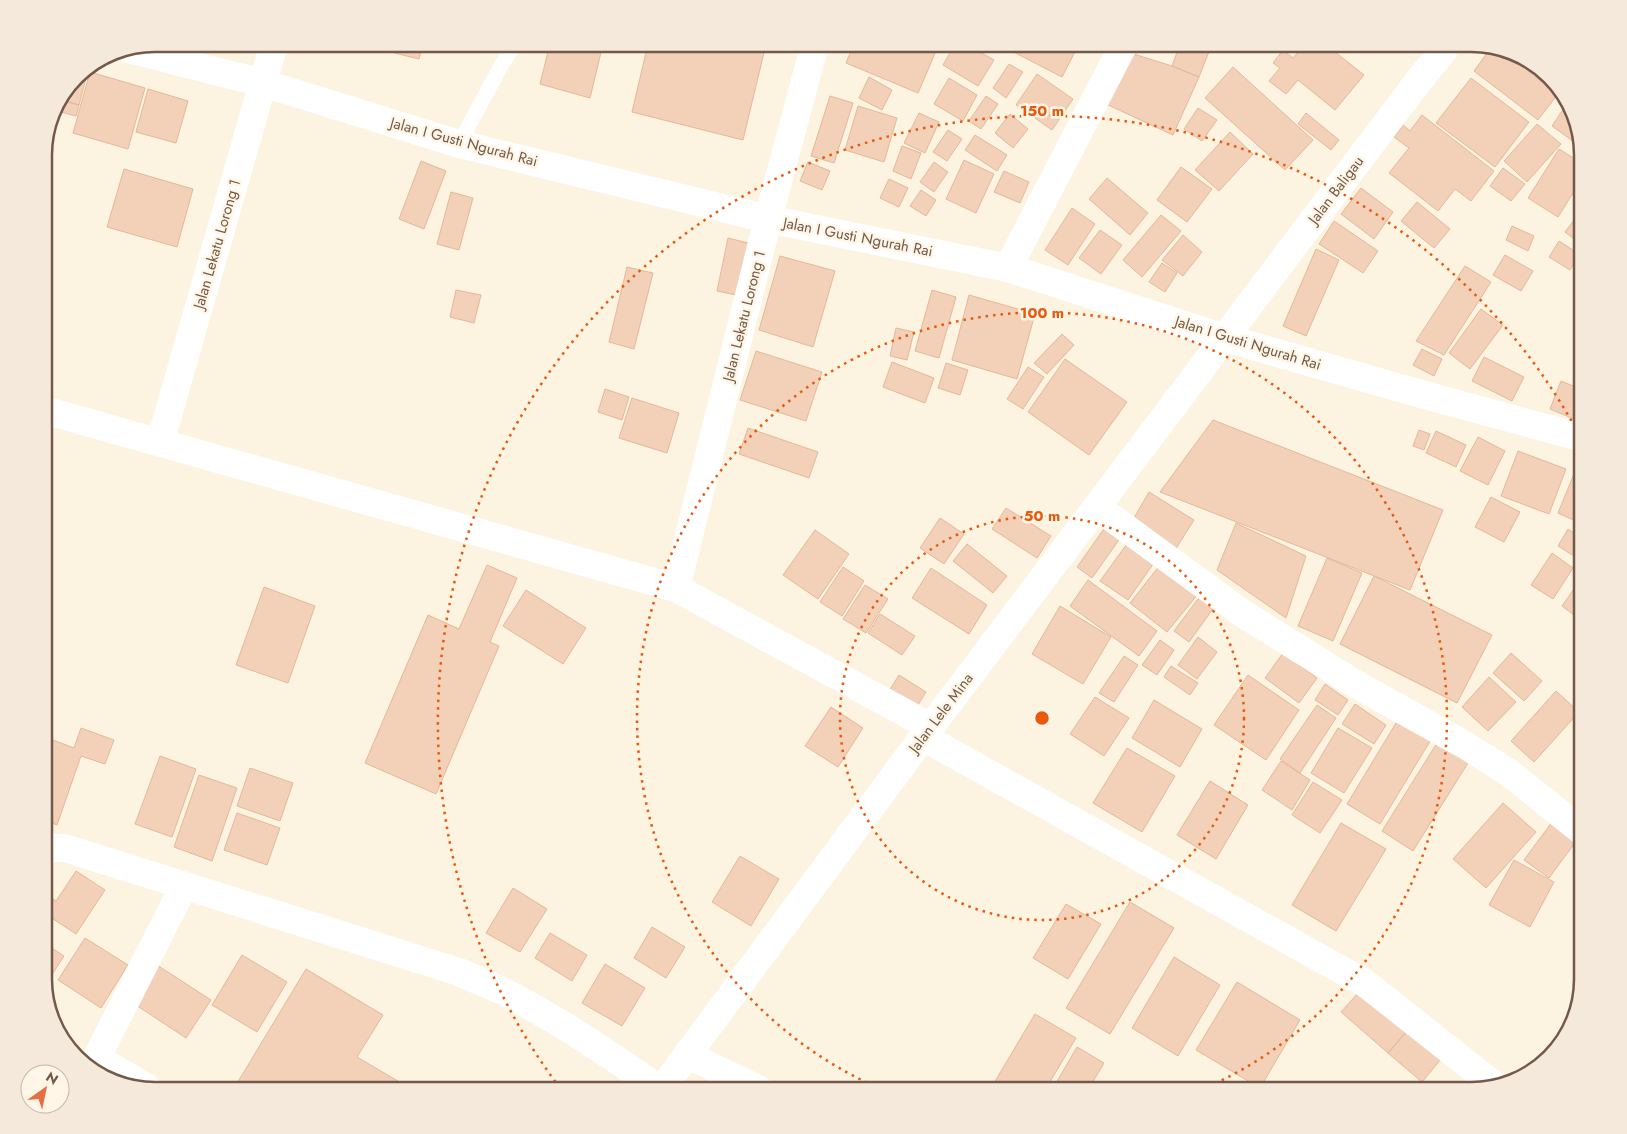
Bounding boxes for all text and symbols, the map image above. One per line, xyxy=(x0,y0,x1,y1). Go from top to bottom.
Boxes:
text: 150 m xyxy=(1020,100,1064,122)
street label: Jalan I Gusti Ngurah Rai xyxy=(386,111,540,172)
street label: Jalan Baligau xyxy=(1302,151,1369,230)
street label: Jalan Lekatu Lorong 1 xyxy=(187,177,246,313)
street label: Jalan I Gusti Ngurah Rai xyxy=(779,211,935,262)
street label: Jalan Lekatu Lorong 1 xyxy=(717,248,771,386)
text: 100 m xyxy=(1020,302,1064,324)
street label: Jalan I Gusti Ngurah Rai xyxy=(1170,310,1324,376)
text: 50 m xyxy=(1024,505,1060,527)
street label: Jalan Lele Mina xyxy=(902,668,978,759)
centre of rings xyxy=(1033,709,1051,727)
north arrow xyxy=(20,1064,70,1114)
text: N xyxy=(42,1067,62,1090)

